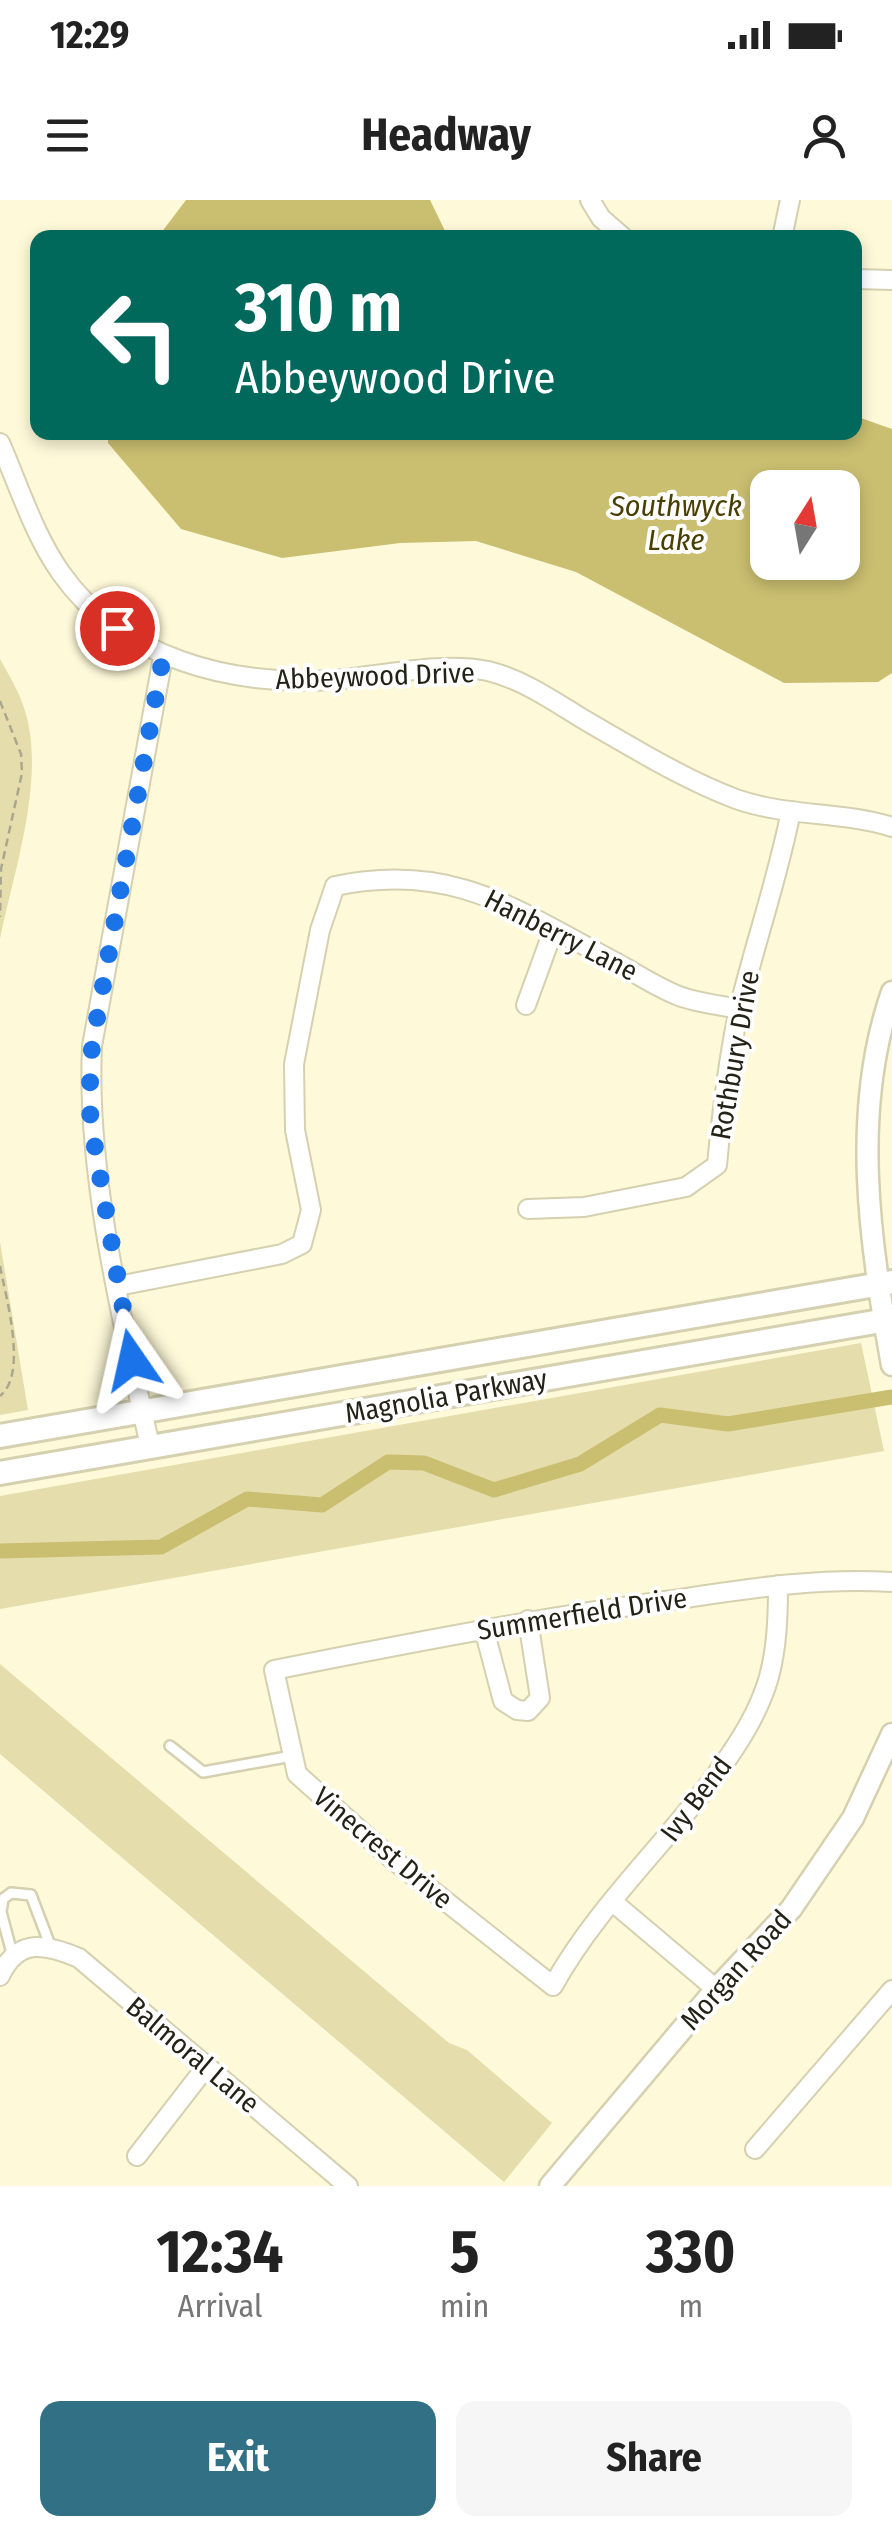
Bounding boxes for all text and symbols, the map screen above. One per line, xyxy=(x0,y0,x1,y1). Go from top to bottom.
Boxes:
text: 12:29 xyxy=(50,12,129,58)
icon: menu xyxy=(40,108,95,163)
text: Headway xyxy=(361,108,531,162)
icon: person xyxy=(797,108,852,163)
text: 310 m xyxy=(235,266,403,350)
icon: left xyxy=(70,270,200,400)
text: Abbeywood Drive xyxy=(235,351,555,405)
north arrow xyxy=(750,470,860,580)
map controls xyxy=(750,470,860,580)
water label: Southwyck Lake xyxy=(609,488,742,558)
pin xyxy=(75,586,160,671)
icon: arrive xyxy=(90,601,145,656)
street label: Abbeywood Drive xyxy=(275,656,475,696)
street label: Hanberry Lane xyxy=(479,882,643,988)
street label: Rothbury Drive xyxy=(704,968,766,1142)
position arrow xyxy=(80,1308,184,1412)
street label: Magnolia Parkway xyxy=(343,1362,550,1430)
street label: Summerfield Drive xyxy=(475,1581,689,1647)
street label: Ivy Bend xyxy=(653,1750,739,1848)
street label: Vinecrest Drive xyxy=(307,1780,459,1916)
street label: Morgan Road xyxy=(674,1903,798,2037)
street label: Balmoral Lane xyxy=(120,1990,266,2120)
text: 12:34 xyxy=(156,2216,283,2288)
text: 5 xyxy=(450,2216,479,2288)
text: 330 xyxy=(646,2216,736,2288)
text: Arrival xyxy=(178,2287,262,2325)
text: min xyxy=(440,2287,489,2325)
text: m xyxy=(678,2287,703,2325)
button: Exit xyxy=(40,2401,436,2516)
button: Share xyxy=(456,2401,852,2516)

